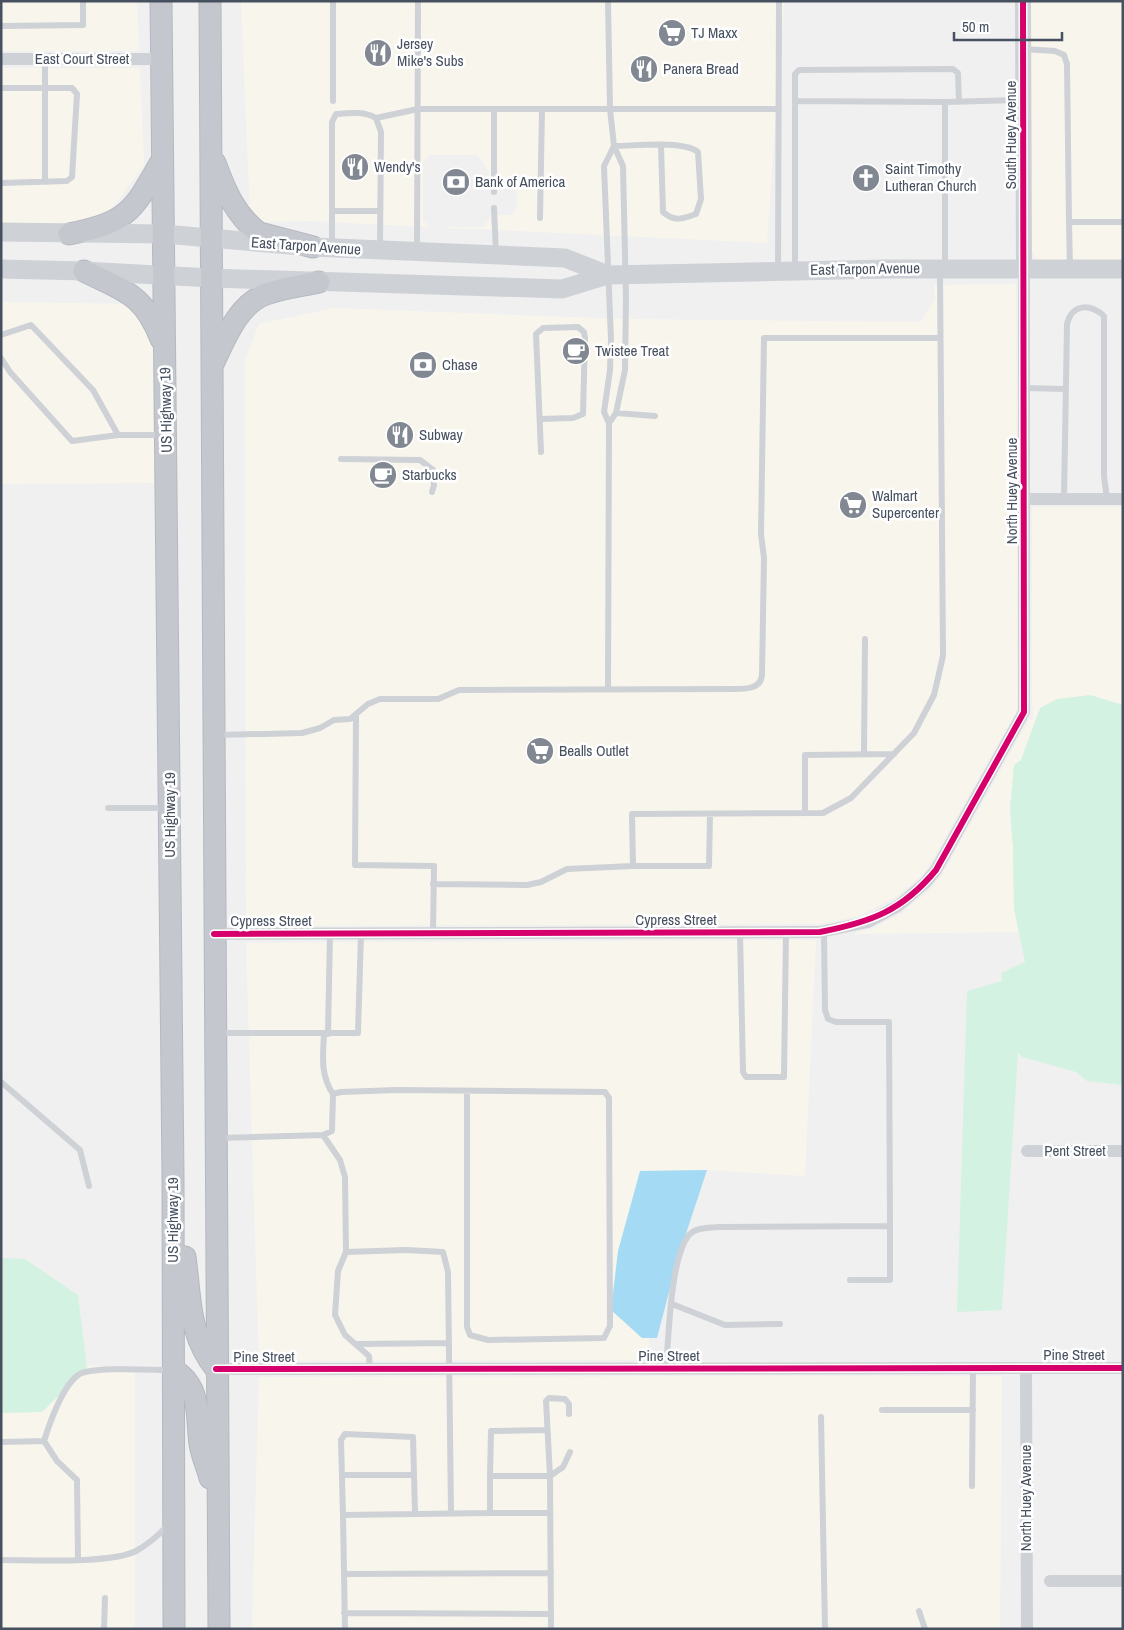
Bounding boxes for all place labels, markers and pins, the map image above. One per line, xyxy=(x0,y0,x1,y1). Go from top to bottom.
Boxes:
supermarket icon: TJ Maxx xyxy=(657,18,687,48)
place label: TJ Maxx xyxy=(691,22,738,43)
place label: Jersey Mike's Subs xyxy=(397,33,464,71)
restaurant icon: Jersey Mike's Subs xyxy=(363,38,393,68)
restaurant icon: Panera Bread xyxy=(629,54,659,84)
place label: Panera Bread xyxy=(663,58,739,79)
restaurant icon: Wendy's xyxy=(340,152,370,182)
place label: Wendy's xyxy=(374,156,421,177)
place label: Saint Timothy Lutheran Church xyxy=(885,158,977,196)
church icon: Saint Timothy Lutheran Church xyxy=(851,163,881,193)
bank icon: Bank of America xyxy=(441,167,471,197)
place label: Bank of America xyxy=(475,171,565,192)
cafe icon: Twistee Treat xyxy=(561,336,591,366)
place label: Twistee Treat xyxy=(595,340,669,361)
bank icon: Chase xyxy=(408,350,438,380)
place label: Chase xyxy=(442,354,478,375)
restaurant icon: Subway xyxy=(385,420,415,450)
place label: Subway xyxy=(419,424,464,445)
cafe icon: Starbucks xyxy=(368,460,398,490)
place label: Starbucks xyxy=(402,464,457,485)
place label: Walmart Supercenter xyxy=(872,485,939,523)
supermarket icon: Walmart Supercenter xyxy=(838,490,868,520)
supermarket icon: Bealls Outlet xyxy=(525,736,555,766)
place label: Bealls Outlet xyxy=(559,740,629,761)

